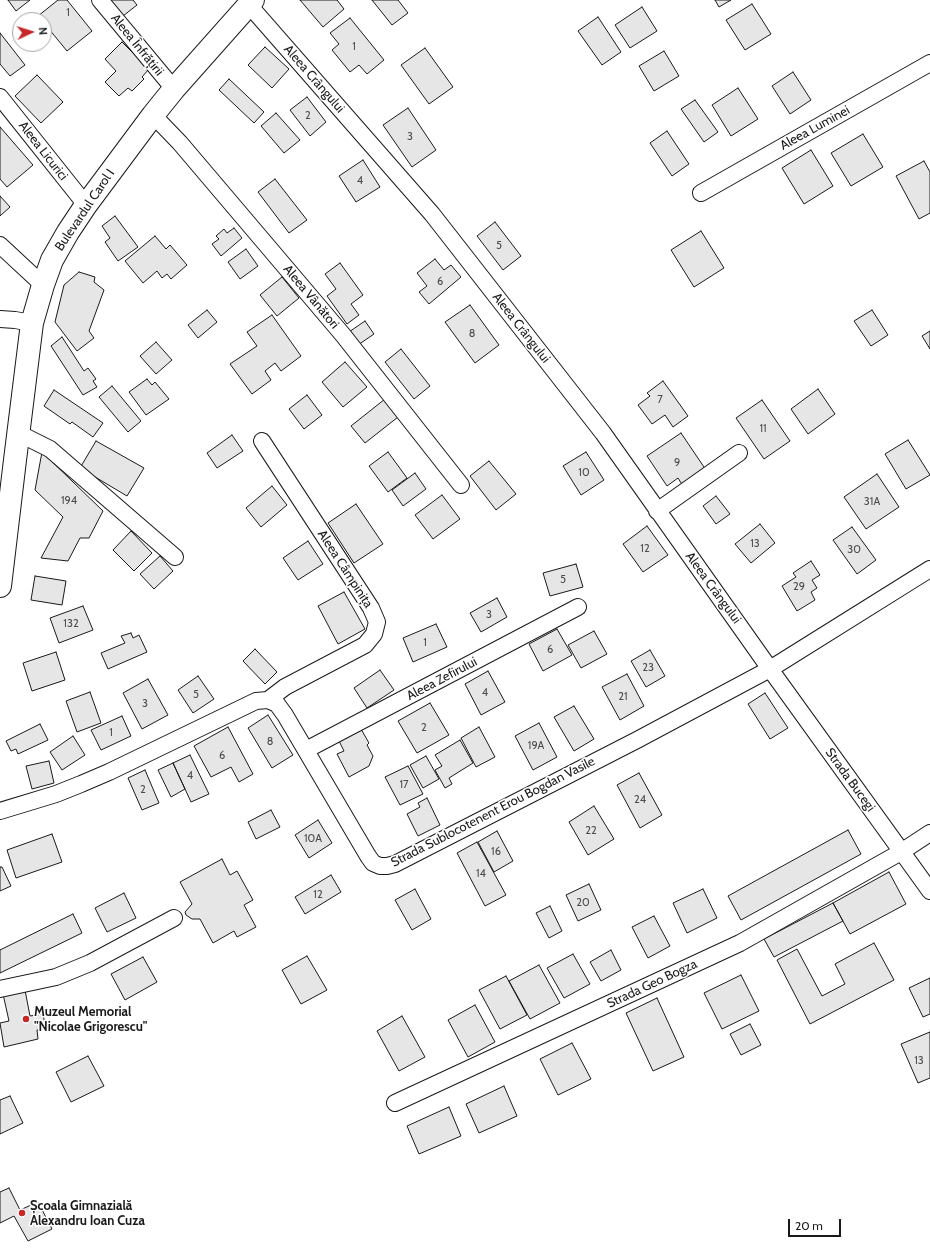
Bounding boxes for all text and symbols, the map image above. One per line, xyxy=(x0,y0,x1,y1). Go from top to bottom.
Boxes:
house number: 1 xyxy=(66,6,70,20)
street label: Aleea Înfrățirii xyxy=(107,11,167,79)
north arrow xyxy=(12,12,52,52)
text: N xyxy=(36,27,50,36)
house number: 1 xyxy=(352,40,356,54)
street label: Aleea Crângului xyxy=(280,42,348,116)
street label: Aleea Luminei xyxy=(777,102,853,154)
house number: 2 xyxy=(305,109,311,123)
street label: Aleea Licurici xyxy=(15,118,71,184)
house number: 3 xyxy=(407,130,413,144)
street label: Bulevardul Carol I xyxy=(52,166,118,254)
house number: 4 xyxy=(357,174,363,188)
house number: 5 xyxy=(496,239,502,253)
street label: Aleea Vânători xyxy=(280,262,342,332)
house number: 6 xyxy=(437,275,443,289)
street label: Aleea Crângului xyxy=(489,290,553,366)
house number: 8 xyxy=(469,327,475,341)
house number: 7 xyxy=(657,393,663,407)
house number: 11 xyxy=(759,422,767,436)
house number: 9 xyxy=(674,456,680,470)
house number: 10 xyxy=(578,466,590,480)
house number: 194 xyxy=(61,494,77,508)
house number: 31A xyxy=(864,495,880,509)
street label: Aleea Câmpinița xyxy=(314,527,376,611)
house number: 13 xyxy=(750,537,760,551)
house number: 12 xyxy=(640,542,650,556)
house number: 30 xyxy=(847,543,861,557)
street label: Aleea Crângului xyxy=(682,549,744,627)
house number: 5 xyxy=(560,573,566,587)
house number: 29 xyxy=(793,580,805,594)
house number: 3 xyxy=(486,608,492,622)
house number: 132 xyxy=(63,617,79,631)
house number: 1 xyxy=(423,636,427,650)
house number: 6 xyxy=(547,643,553,657)
street label: Aleea Zefirului xyxy=(404,654,480,704)
house number: 23 xyxy=(642,661,654,675)
house number: 4 xyxy=(482,686,488,700)
house number: 5 xyxy=(193,688,199,702)
house number: 21 xyxy=(618,690,628,704)
house number: 3 xyxy=(142,697,148,711)
house number: 2 xyxy=(421,721,427,735)
house number: 1 xyxy=(109,726,113,740)
house number: 8 xyxy=(267,735,273,749)
house number: 19A xyxy=(528,739,544,753)
street label: Strada Bucegi xyxy=(822,745,878,815)
house number: 6 xyxy=(219,749,225,763)
street label: Strada Sublocotenent Erou Bogdan Vasile xyxy=(388,754,598,870)
house number: 4 xyxy=(187,769,193,783)
house number: 17 xyxy=(399,778,409,792)
house number: 2 xyxy=(140,783,146,797)
house number: 24 xyxy=(634,793,646,807)
house number: 22 xyxy=(585,824,597,838)
house number: 10A xyxy=(304,832,322,846)
house number: 16 xyxy=(491,845,501,859)
house number: 14 xyxy=(476,867,486,881)
house number: 12 xyxy=(313,888,323,902)
house number: 20 xyxy=(576,896,590,910)
street label: Strada Geo Bogza xyxy=(604,956,700,1012)
place label: Muzeul Memorial "Nicolae Grigorescu" xyxy=(34,1004,147,1035)
marker: Muzeul Memorial "Nicolae Grigorescu" xyxy=(21,1014,31,1024)
house number: 13 xyxy=(914,1054,924,1068)
place label: Școala Gimnazială Alexandru Ioan Cuza xyxy=(30,1198,145,1229)
marker: Școala Gimnazială Alexandru Ioan Cuza xyxy=(17,1208,27,1218)
scale bar xyxy=(790,1211,843,1237)
text: 20 m xyxy=(795,1218,823,1233)

